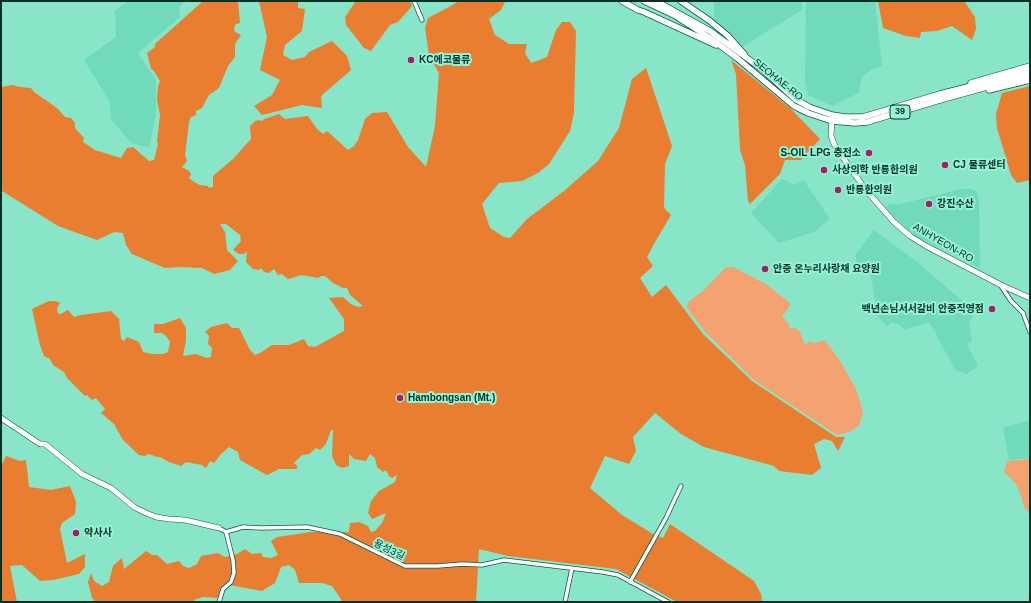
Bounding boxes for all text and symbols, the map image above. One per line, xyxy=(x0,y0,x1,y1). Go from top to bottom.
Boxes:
place label: KC에코물류 xyxy=(419,54,470,66)
marker: KC에코물류 xyxy=(406,55,416,65)
street label: SEOHAE-RO xyxy=(751,56,805,104)
road number: 39 xyxy=(890,105,910,119)
place label: S-OIL LPG 충전소 xyxy=(781,147,861,159)
marker: S-OIL LPG 충전소 xyxy=(864,148,874,158)
place label: CJ 물류센터 xyxy=(953,159,1005,171)
marker: CJ 물류센터 xyxy=(940,160,950,170)
place label: 사상의학 반룡한의원 xyxy=(832,164,918,176)
marker: 사상의학 반룡한의원 xyxy=(819,165,829,175)
place label: 반룡한의원 xyxy=(846,184,892,196)
marker: 반룡한의원 xyxy=(833,185,843,195)
place label: 강진수산 xyxy=(937,198,974,210)
marker: 강진수산 xyxy=(924,199,934,209)
street label: ANHYEON-RO xyxy=(911,221,975,265)
place label: 안중 온누리사랑채 요양원 xyxy=(773,263,880,275)
marker: 안중 온누리사랑채 요양원 xyxy=(760,264,770,274)
place label: 백년손님서서갈비 안중직영점 xyxy=(862,303,984,315)
marker: 백년손님서서갈비 안중직영점 xyxy=(987,304,997,314)
place label: Hambongsan (Mt.) xyxy=(408,392,495,404)
marker: Hambongsan (Mt.) xyxy=(395,393,405,403)
place label: 약사사 xyxy=(84,527,112,539)
marker: 약사사 xyxy=(71,528,81,538)
street label: 용성3길 xyxy=(371,537,407,563)

